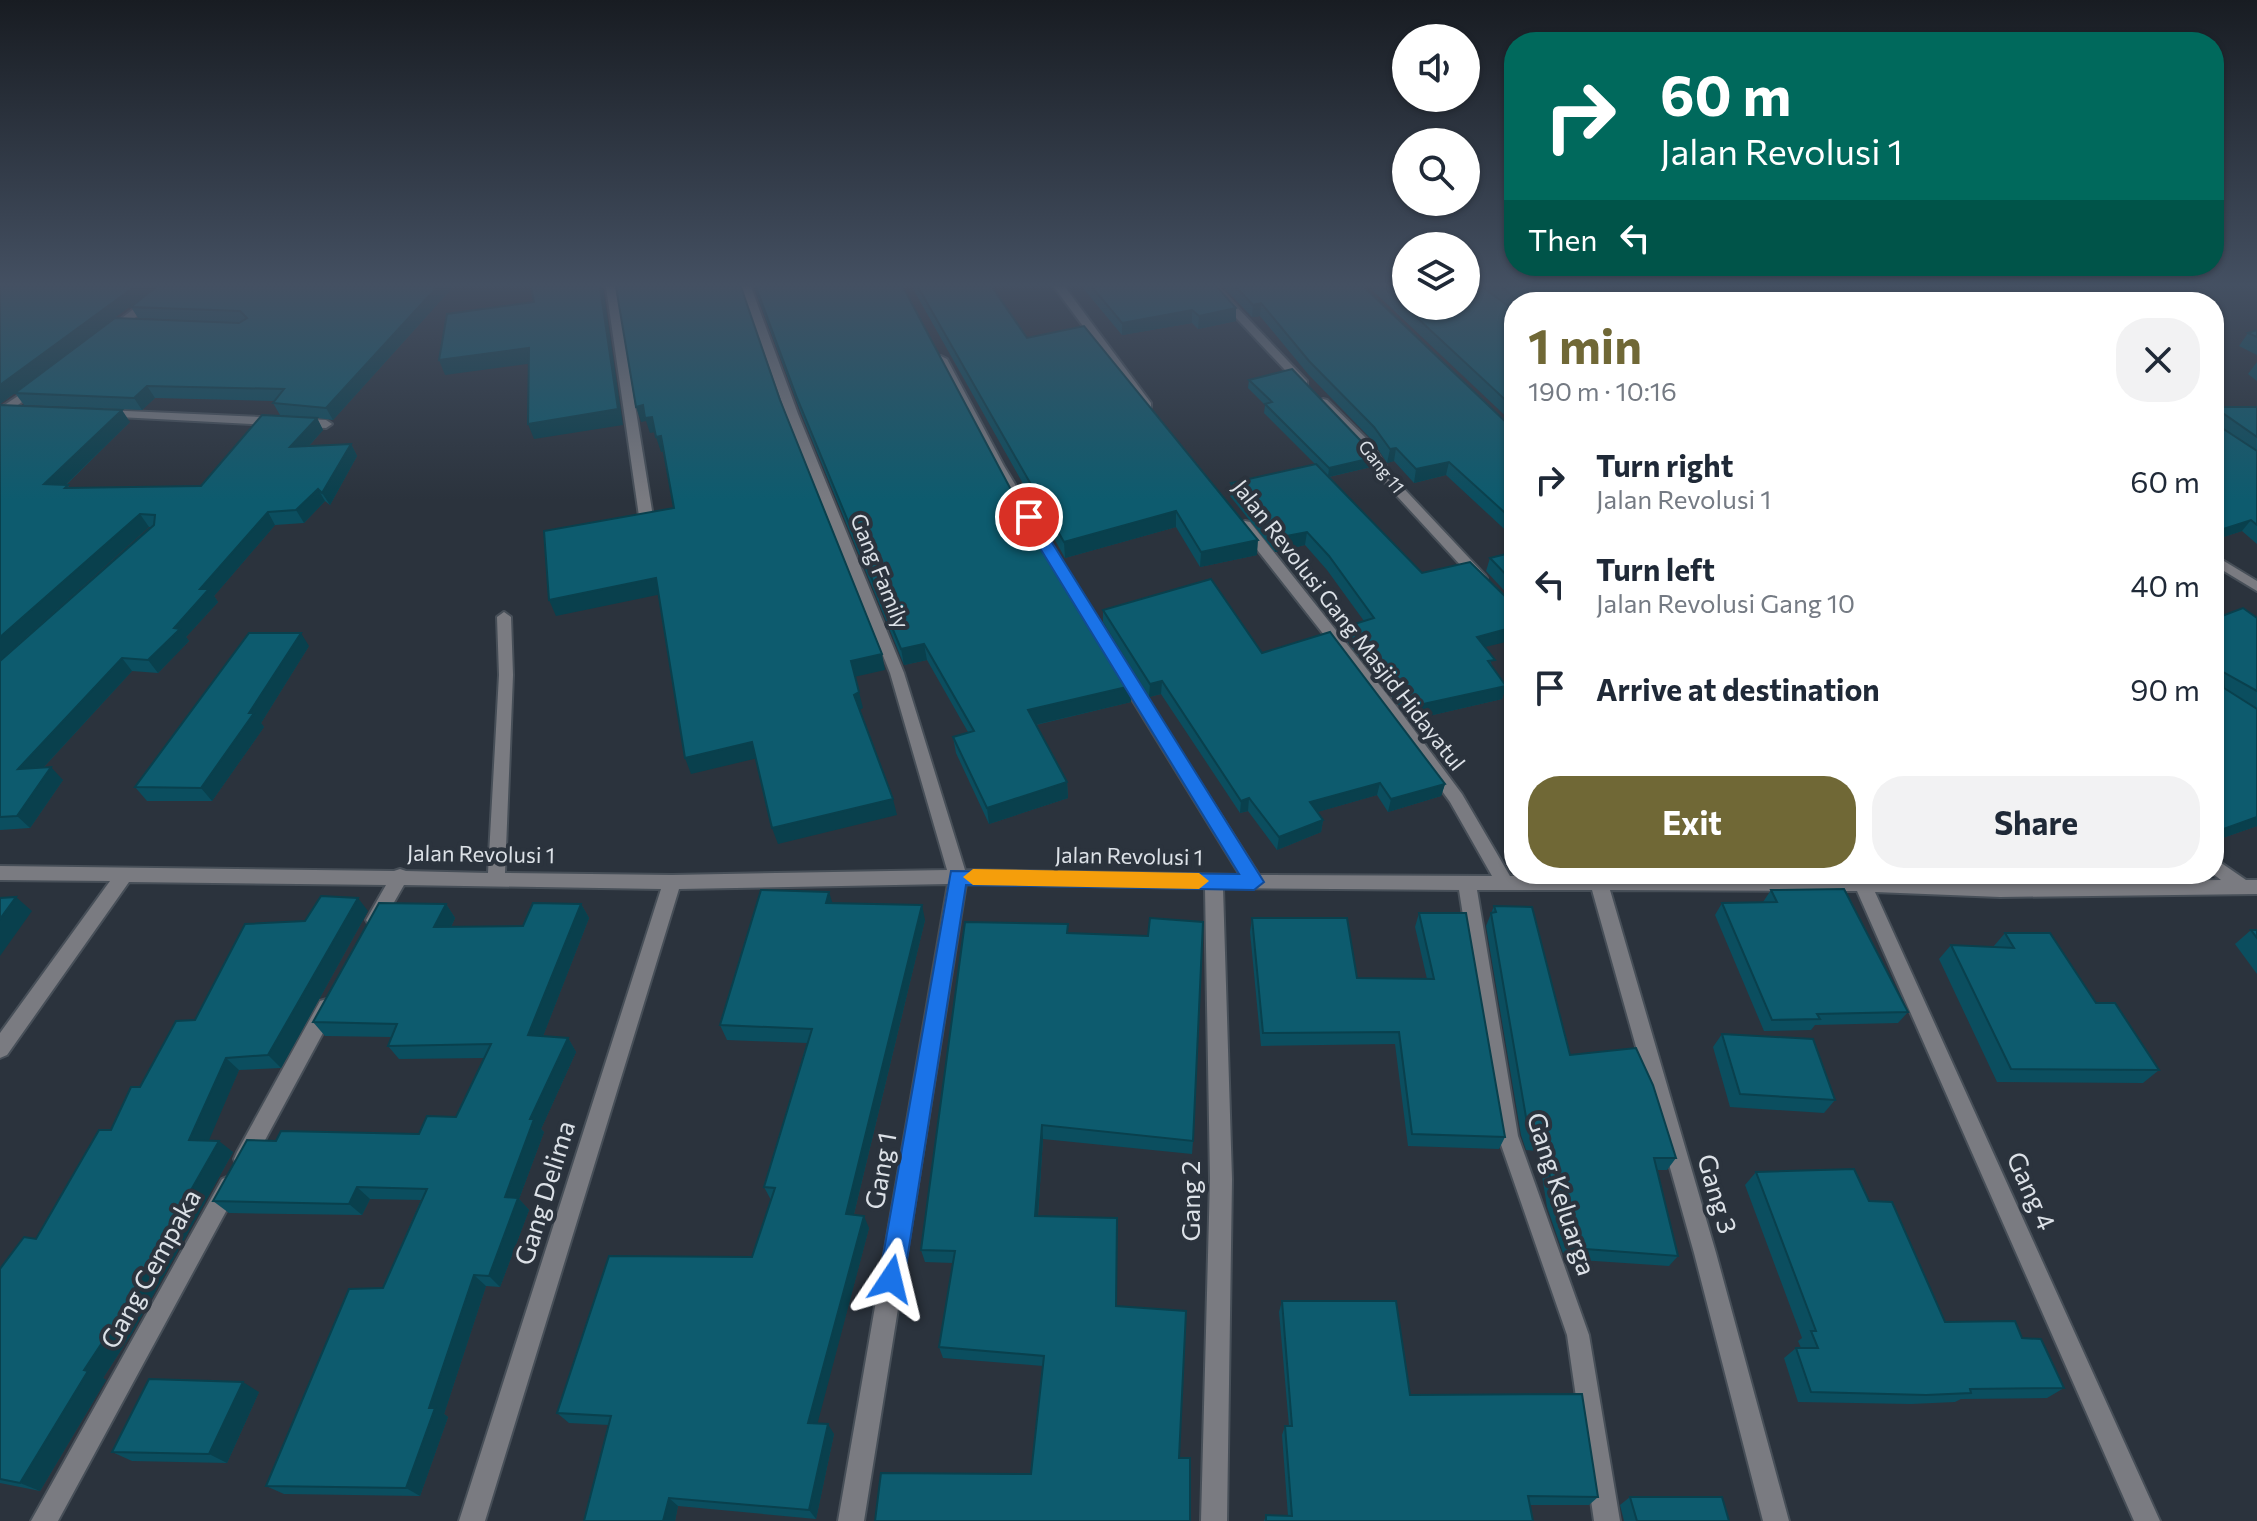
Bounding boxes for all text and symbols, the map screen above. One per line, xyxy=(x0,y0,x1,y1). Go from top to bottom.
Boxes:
map controls xyxy=(1392,24,1480,320)
button: sound xyxy=(1392,24,1480,112)
text: 60 m xyxy=(1660,59,1791,128)
icon: right xyxy=(1528,64,1632,168)
button: search xyxy=(1392,128,1480,216)
text: Jalan Revolusi 1 xyxy=(1660,128,1903,172)
icon: left xyxy=(1613,216,1657,260)
text: Then xyxy=(1528,220,1597,257)
button: layers xyxy=(1392,232,1480,320)
text: 1 min xyxy=(1528,315,1642,374)
button: close xyxy=(2116,318,2200,402)
text: 190 m · 10:16 xyxy=(1528,375,1677,406)
street label: Gang 11 xyxy=(1354,435,1409,497)
text: Turn right xyxy=(1596,446,1733,483)
icon: right xyxy=(1528,458,1572,502)
text: 60 m xyxy=(2130,462,2200,499)
street label: Jalan Revolusi Gang Masjid Hidayatul xyxy=(1227,474,1471,775)
pin xyxy=(995,483,1063,551)
text: Jalan Revolusi 1 xyxy=(1596,483,1771,514)
icon: arrive xyxy=(1007,495,1051,539)
street label: Gang Family xyxy=(845,509,916,632)
text: Turn left xyxy=(1596,550,1715,587)
icon: left xyxy=(1528,562,1572,606)
text: 40 m xyxy=(2131,566,2200,603)
text: Jalan Revolusi Gang 10 xyxy=(1596,587,1855,618)
icon: arrive xyxy=(1528,666,1572,710)
text: Arrive at destination xyxy=(1596,670,1880,707)
text: 90 m xyxy=(2130,670,2200,707)
button: Exit xyxy=(1528,776,1856,868)
button: Share xyxy=(1872,776,2200,868)
street label: Jalan Revolusi 1 xyxy=(407,839,555,868)
street label: Jalan Revolusi 1 xyxy=(1055,841,1203,870)
street label: Gang Keluarga xyxy=(1521,1108,1603,1279)
street label: Gang Delima xyxy=(507,1117,580,1268)
street label: Gang 1 xyxy=(858,1130,902,1212)
street label: Gang 4 xyxy=(2001,1147,2063,1234)
street label: Gang 3 xyxy=(1692,1150,1745,1237)
street label: Gang 2 xyxy=(1174,1160,1205,1242)
street label: Gang Cempaka xyxy=(93,1183,206,1353)
position arrow xyxy=(849,1237,933,1321)

